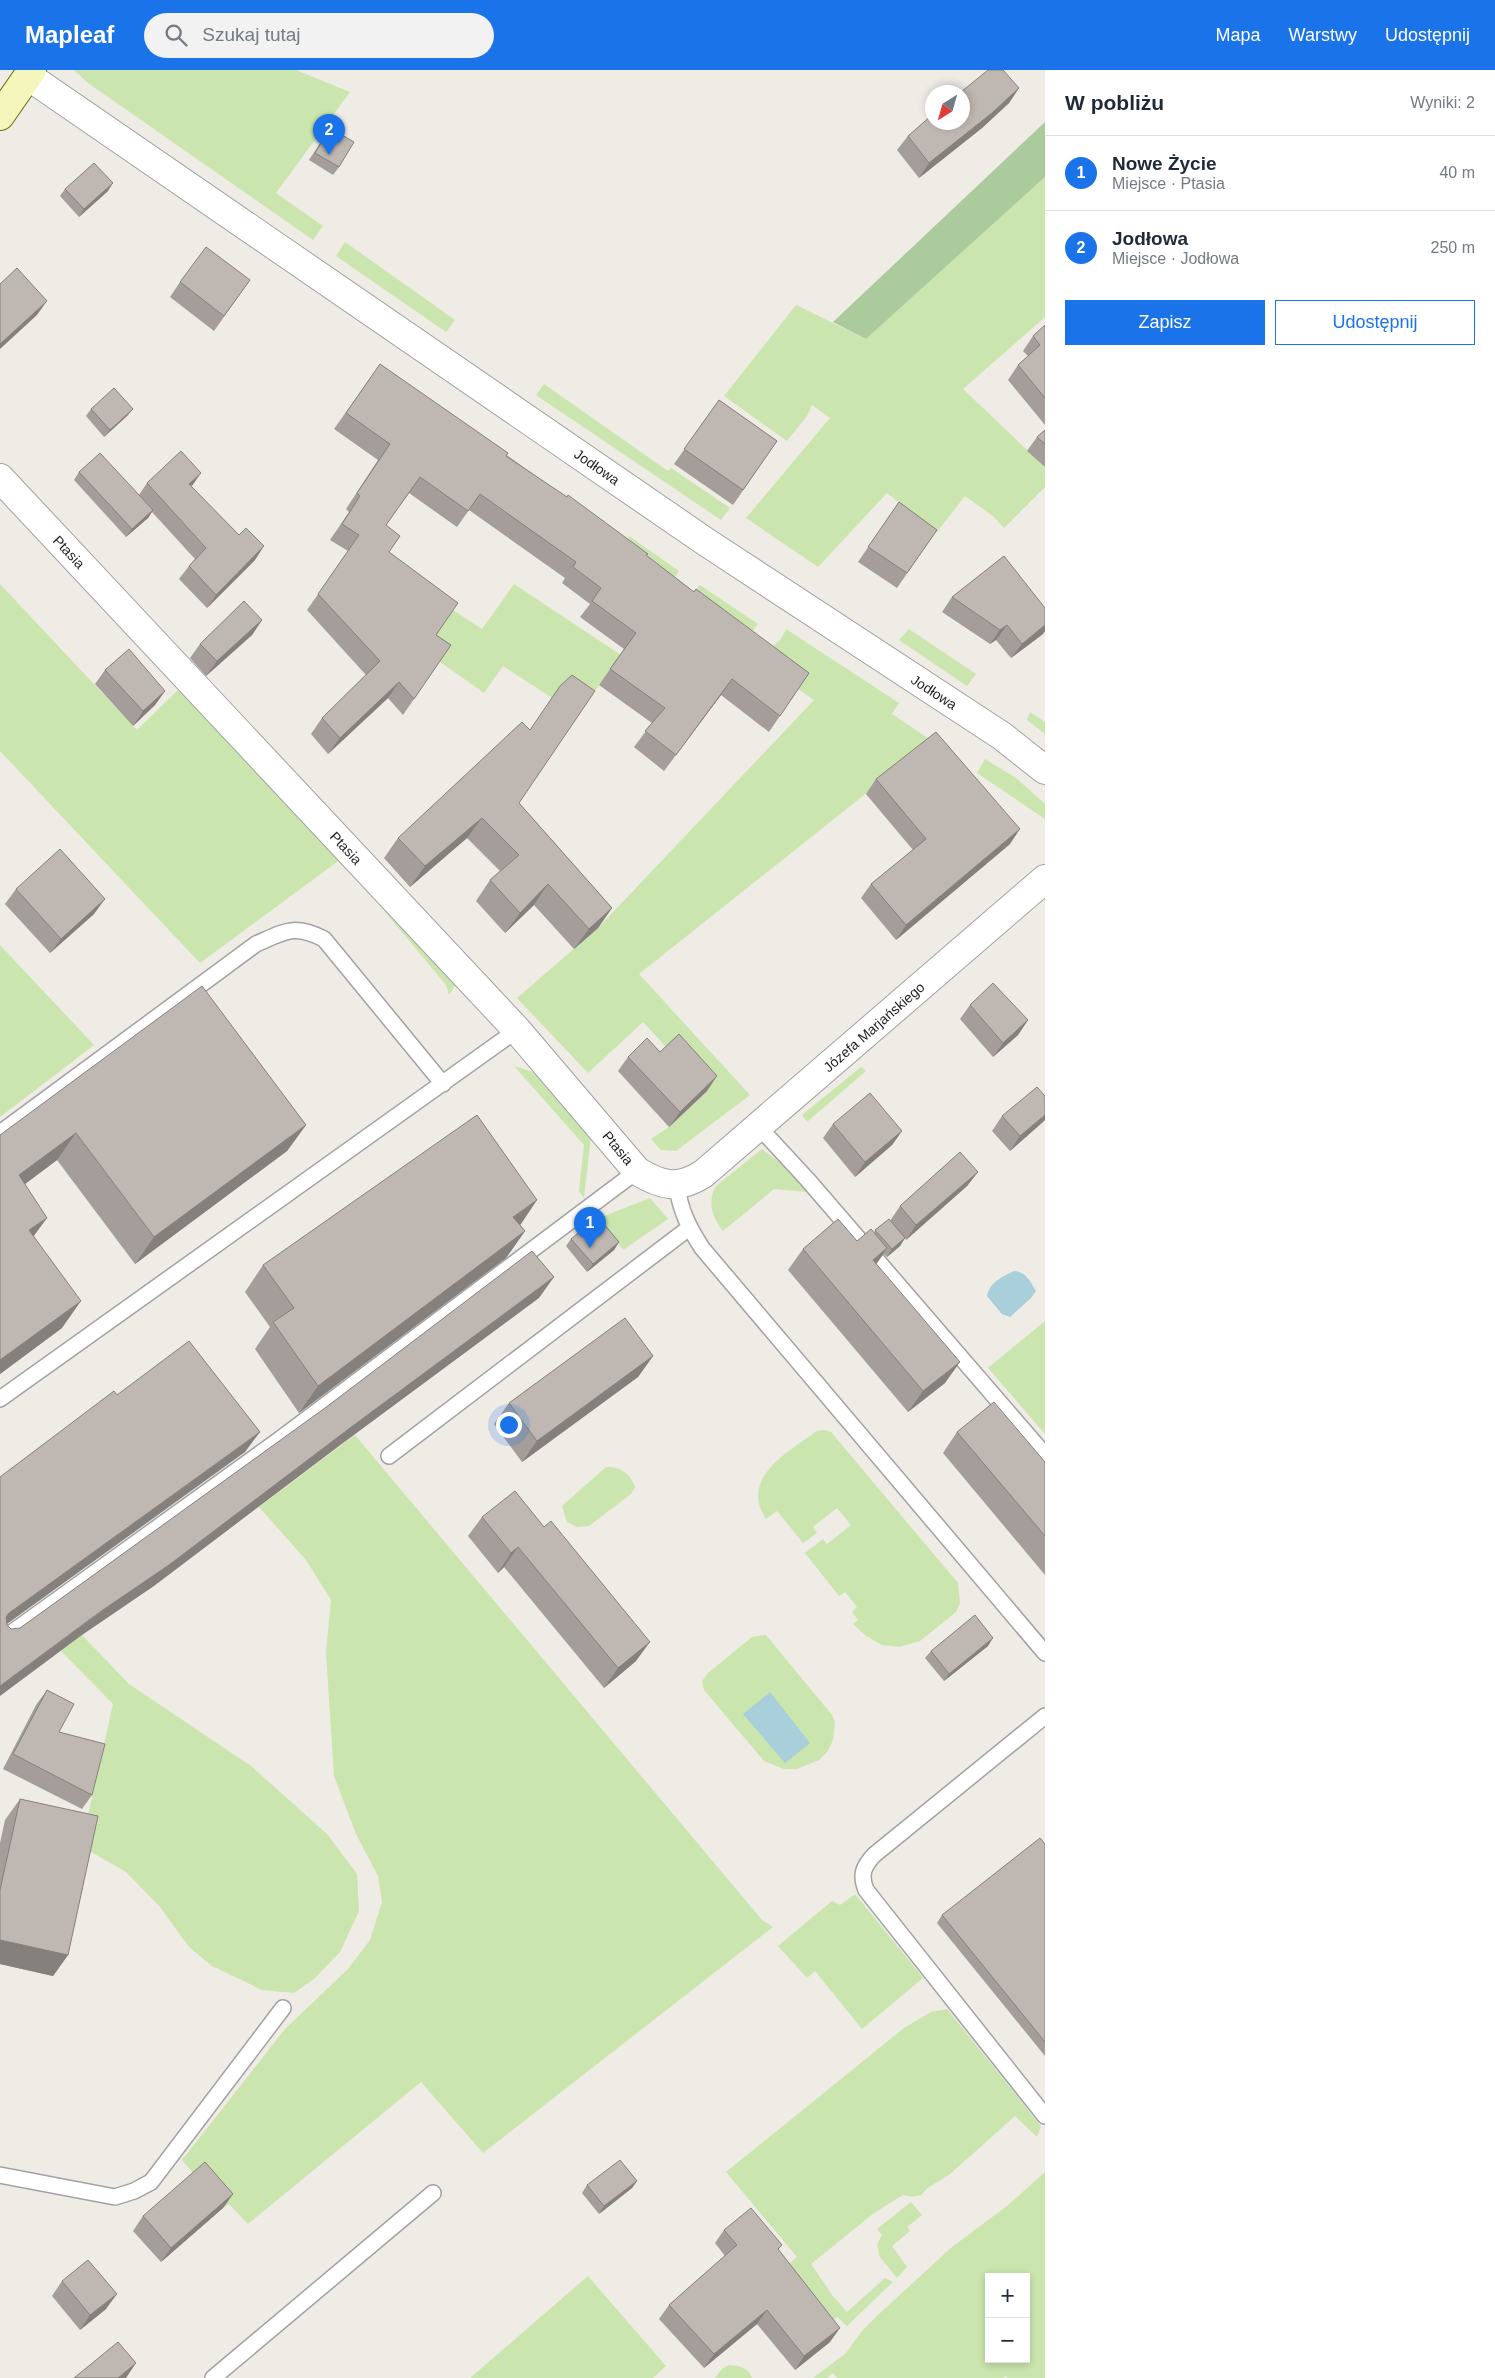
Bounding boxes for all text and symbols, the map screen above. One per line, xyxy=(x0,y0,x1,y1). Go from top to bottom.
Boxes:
search box xyxy=(144,13,494,58)
text: Mapleaf xyxy=(25,21,114,48)
icon: search xyxy=(162,21,190,49)
text: Szukaj tutaj xyxy=(202,24,301,45)
text: Mapa xyxy=(1216,25,1261,45)
text: Warstwy xyxy=(1289,25,1357,45)
text: Udostępnij xyxy=(1385,25,1470,45)
north arrow xyxy=(925,85,970,130)
text: W pobliżu xyxy=(1065,91,1164,114)
text: Wyniki: 2 xyxy=(1410,94,1475,111)
pin: 2 xyxy=(313,114,345,155)
text: Nowe Życie xyxy=(1112,153,1217,174)
text: 1 xyxy=(1077,164,1085,181)
text: 40 m xyxy=(1439,164,1475,181)
text: Miejsce · Ptasia xyxy=(1112,175,1225,192)
text: Jodłowa xyxy=(1112,228,1188,249)
text: 2 xyxy=(1077,239,1085,256)
text: 250 m xyxy=(1431,239,1475,256)
text: Miejsce · Jodłowa xyxy=(1112,250,1239,267)
button: Zapisz xyxy=(1065,300,1265,345)
button: Udostępnij xyxy=(1275,300,1475,345)
street label: Jodłowa xyxy=(571,446,623,488)
street label: Ptasia xyxy=(50,532,88,572)
street label: Jodłowa xyxy=(908,671,960,713)
street label: Ptasia xyxy=(327,828,365,868)
street label: Józefa Marjańskiego xyxy=(820,979,928,1075)
street label: Ptasia xyxy=(599,1128,637,1168)
pin: 1 xyxy=(574,1207,606,1248)
your location xyxy=(496,1412,522,1438)
map controls xyxy=(985,2273,1030,2363)
button: + xyxy=(985,2273,1030,2318)
button: − xyxy=(985,2318,1030,2363)

